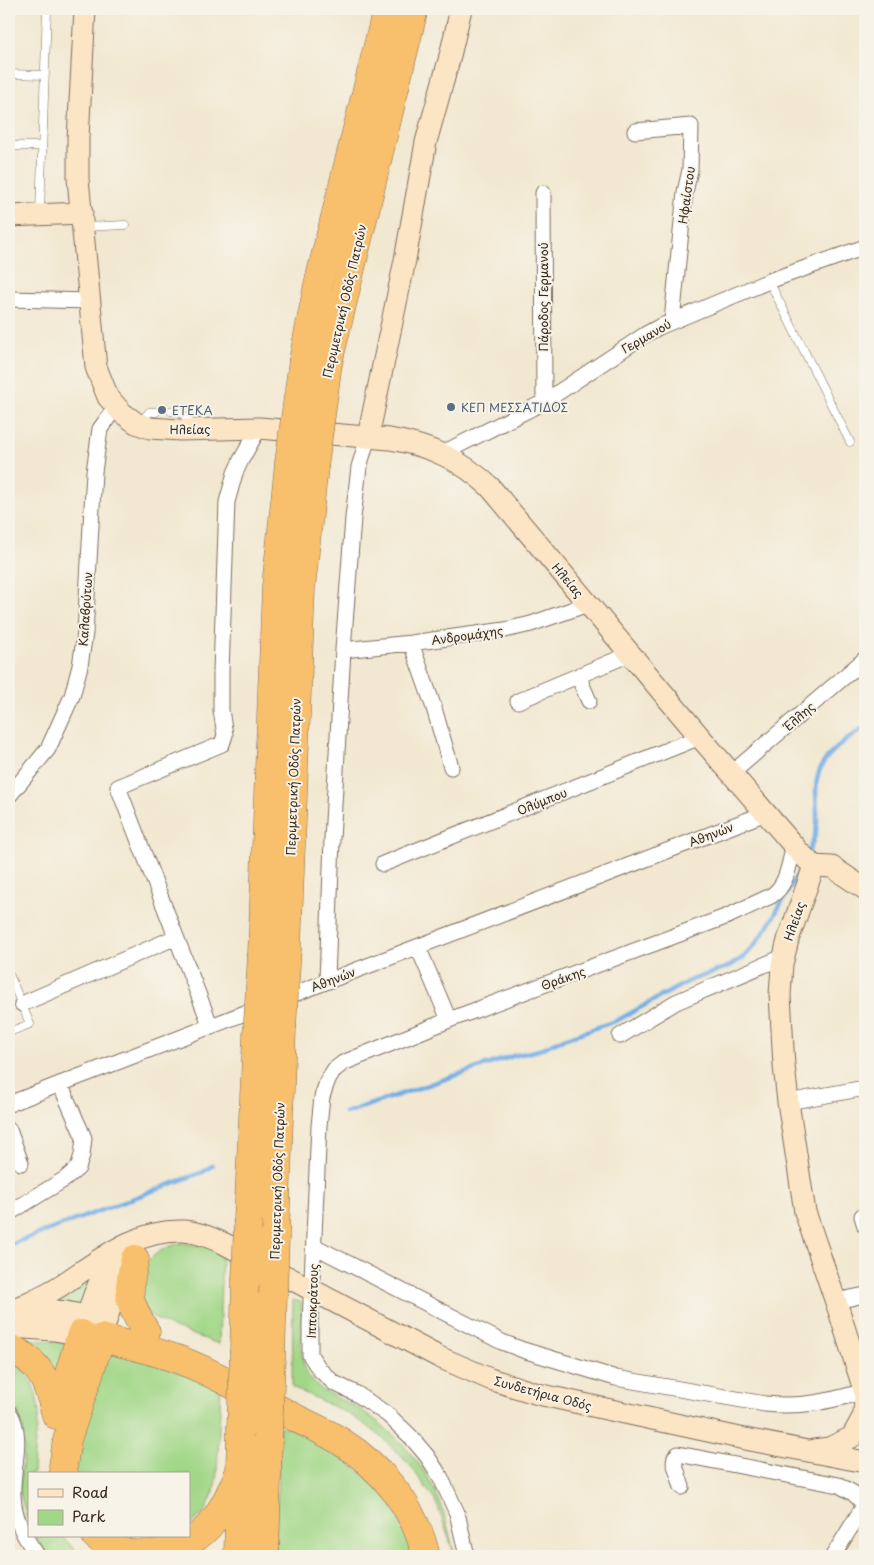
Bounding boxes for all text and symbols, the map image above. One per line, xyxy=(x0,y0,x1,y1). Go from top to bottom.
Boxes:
street label: Ηφαίστου xyxy=(673,165,699,225)
street label: Περιμετρική Οδός Πατρών xyxy=(317,222,371,380)
street label: Πάροδος Γερμανού xyxy=(534,242,552,351)
street label: Γερμανού xyxy=(618,314,674,357)
place label: ΚΕΠ ΜΕΣΣΑΤΙΔΟΣ xyxy=(461,398,568,416)
place label: ΕΤΕΚΑ xyxy=(172,401,213,419)
marker: ΚΕΠ ΜΕΣΣΑΤΙΔΟΣ xyxy=(445,401,457,413)
marker: ΕΤΕΚΑ xyxy=(156,404,168,416)
street label: Ηλείας xyxy=(170,420,210,438)
street label: Ηλείας xyxy=(548,559,588,601)
street label: Καλαβρύτων xyxy=(73,571,97,647)
street label: Ανδρομάχης xyxy=(430,621,504,649)
street label: Έλλης xyxy=(778,697,818,736)
street label: Περιμετρική Οδός Πατρών xyxy=(281,698,305,856)
street label: Ολύμπου xyxy=(514,783,570,819)
street label: Αθηνών xyxy=(686,817,736,851)
street label: Ηλείας xyxy=(779,899,809,943)
street label: Αθηνών xyxy=(308,962,358,996)
street label: Θράκης xyxy=(538,962,588,994)
street label: Περιμετρική Οδός Πατρών xyxy=(265,1102,289,1260)
street label: Ιπποκράτους xyxy=(302,1263,322,1339)
street label: Συνδετήρια Οδός xyxy=(492,1371,594,1415)
legend xyxy=(28,1472,190,1538)
text: Road xyxy=(72,1480,108,1503)
text: Park xyxy=(72,1504,106,1527)

